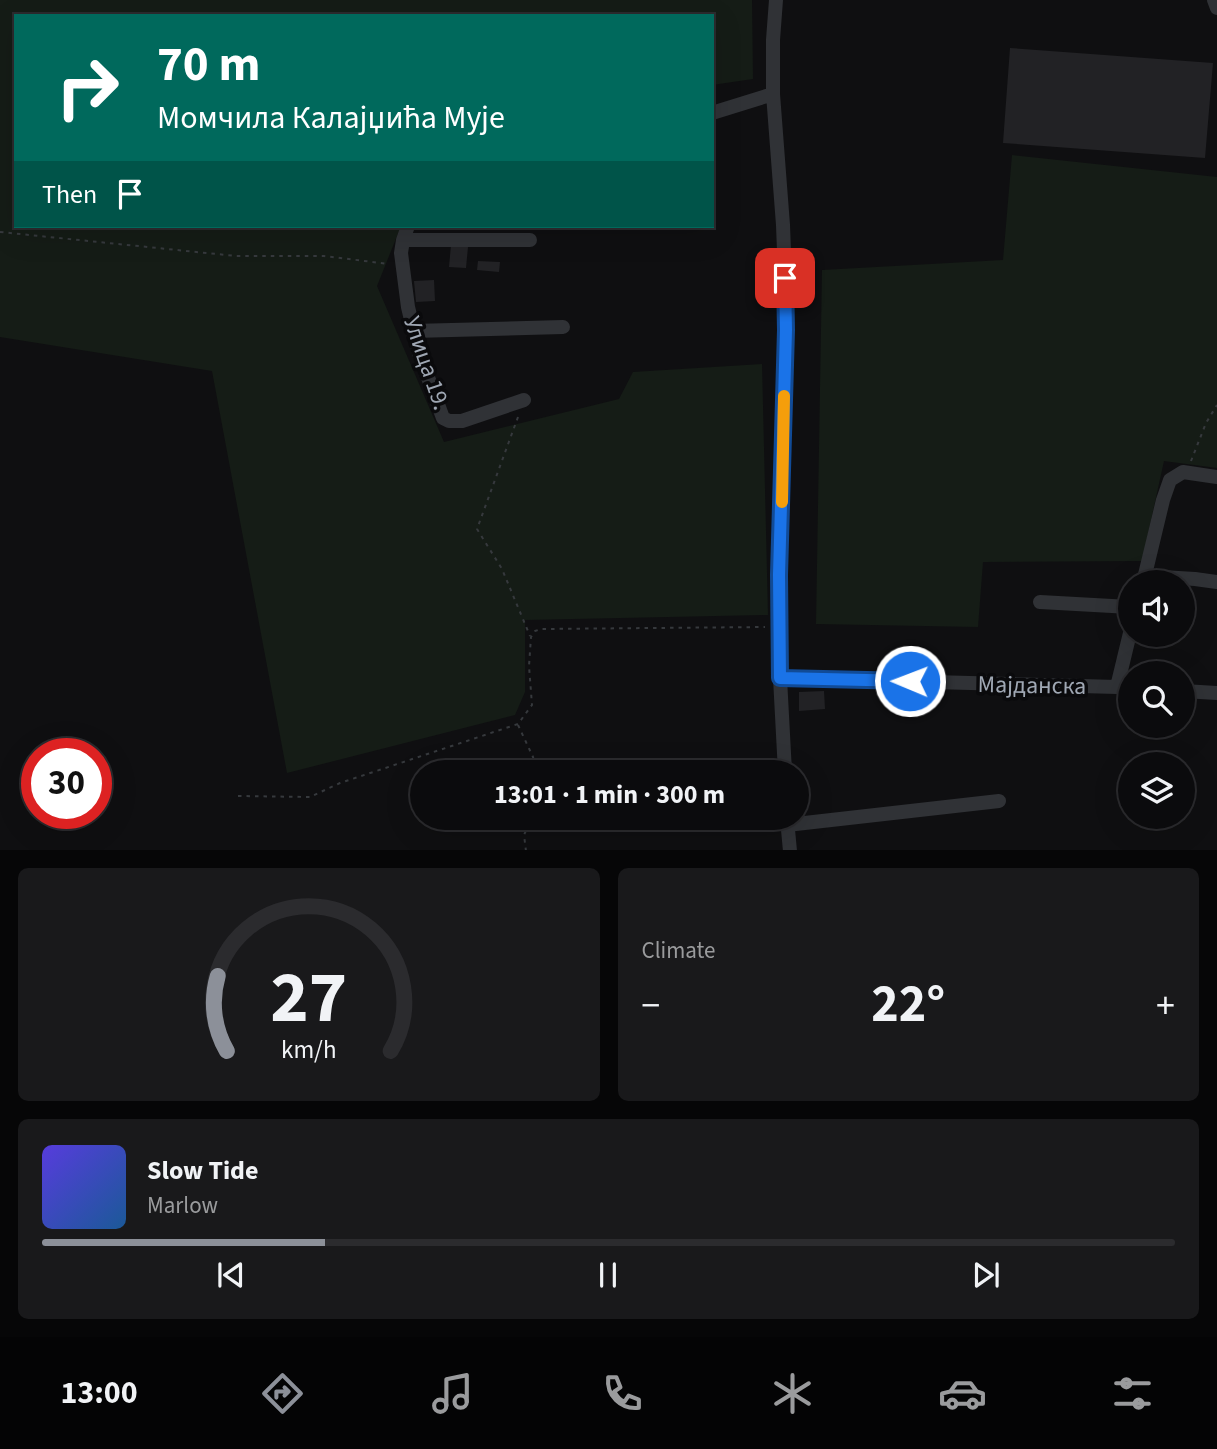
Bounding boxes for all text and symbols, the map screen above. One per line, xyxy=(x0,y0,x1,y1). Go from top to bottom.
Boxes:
text: 70 m xyxy=(157,30,261,100)
icon: right xyxy=(42,42,133,133)
text: Момчила Калајџића Мује xyxy=(157,95,505,141)
icon: arrive xyxy=(111,175,149,213)
text: Then xyxy=(42,176,97,213)
pin xyxy=(755,248,815,308)
icon: arrive xyxy=(766,259,804,297)
street label: Улица 19. xyxy=(394,312,459,415)
map controls xyxy=(1118,570,1195,829)
button: sound xyxy=(1118,570,1195,647)
position arrow xyxy=(873,644,947,718)
button: search xyxy=(1118,661,1195,738)
street label: Мајданска xyxy=(977,667,1087,704)
speed limit sign: 30 xyxy=(21,738,112,829)
button: layers xyxy=(1118,752,1195,829)
text: 13:01 · 1 min · 300 m xyxy=(494,776,725,813)
text: Climate xyxy=(642,934,715,967)
text: 27 xyxy=(270,946,347,1050)
text: 22° xyxy=(871,968,945,1042)
text: − xyxy=(642,979,660,1033)
text: + xyxy=(1156,979,1175,1033)
text: km/h xyxy=(281,1031,337,1067)
text: Slow Tide xyxy=(147,1152,258,1189)
text: Marlow xyxy=(147,1189,218,1222)
icon: previous xyxy=(212,1256,250,1294)
icon: pause xyxy=(589,1256,627,1294)
icon: next xyxy=(967,1256,1005,1294)
icon: directions xyxy=(258,1369,307,1418)
icon: music xyxy=(428,1369,477,1418)
icon: phone xyxy=(598,1369,647,1418)
icon: climate xyxy=(768,1369,817,1418)
icon: car xyxy=(938,1369,987,1418)
icon: filters xyxy=(1108,1369,1157,1418)
text: 13:00 xyxy=(60,1370,138,1416)

